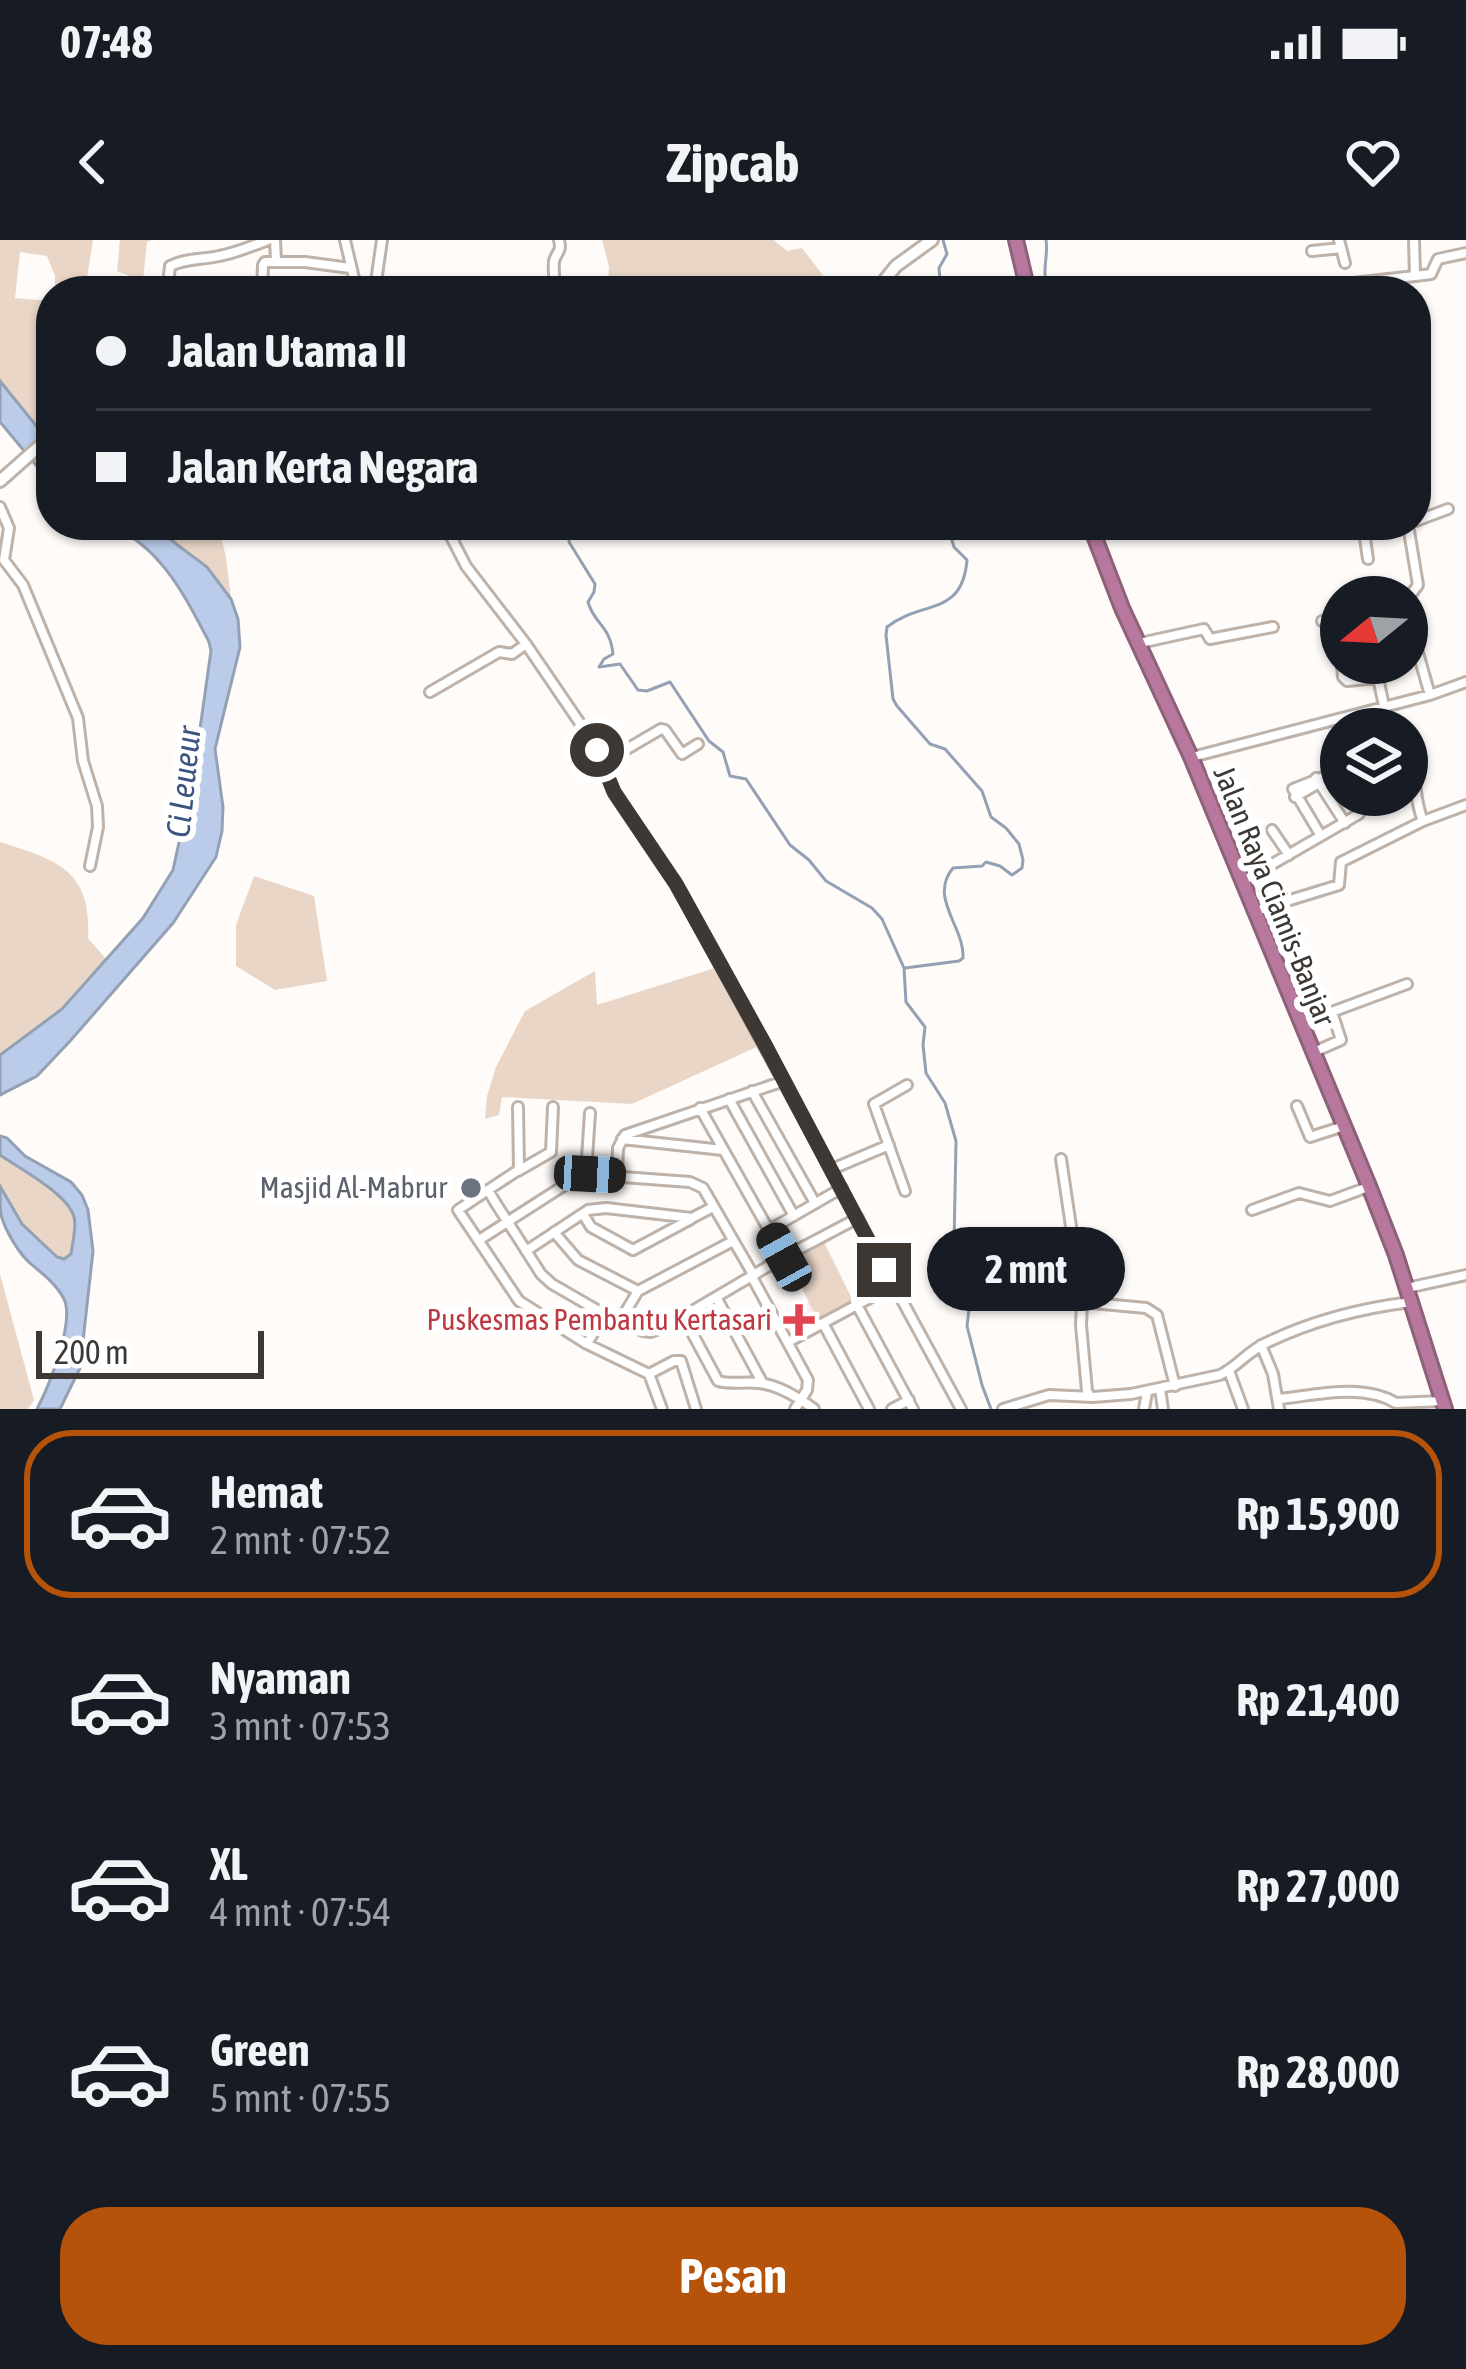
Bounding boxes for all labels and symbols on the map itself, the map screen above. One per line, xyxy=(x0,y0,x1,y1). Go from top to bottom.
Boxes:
north arrow xyxy=(1320,576,1428,684)
water label: Ci Leueur xyxy=(158,723,208,839)
route start xyxy=(570,723,624,777)
street label: Jalan Raya Ciamis-Banjar xyxy=(1207,761,1343,1031)
car xyxy=(553,1154,627,1194)
place label: Masjid Al-Mabrur xyxy=(260,1170,448,1204)
marker: Masjid Al-Mabrur xyxy=(458,1175,484,1201)
car xyxy=(751,1217,817,1297)
callout: 2 mnt xyxy=(926,1228,1124,1312)
route end xyxy=(857,1243,911,1297)
place label: Puskesmas Pembantu Kertasari xyxy=(426,1302,772,1336)
marker: Puskesmas Pembantu Kertasari xyxy=(783,1304,815,1336)
scale bar xyxy=(36,1325,264,1378)

